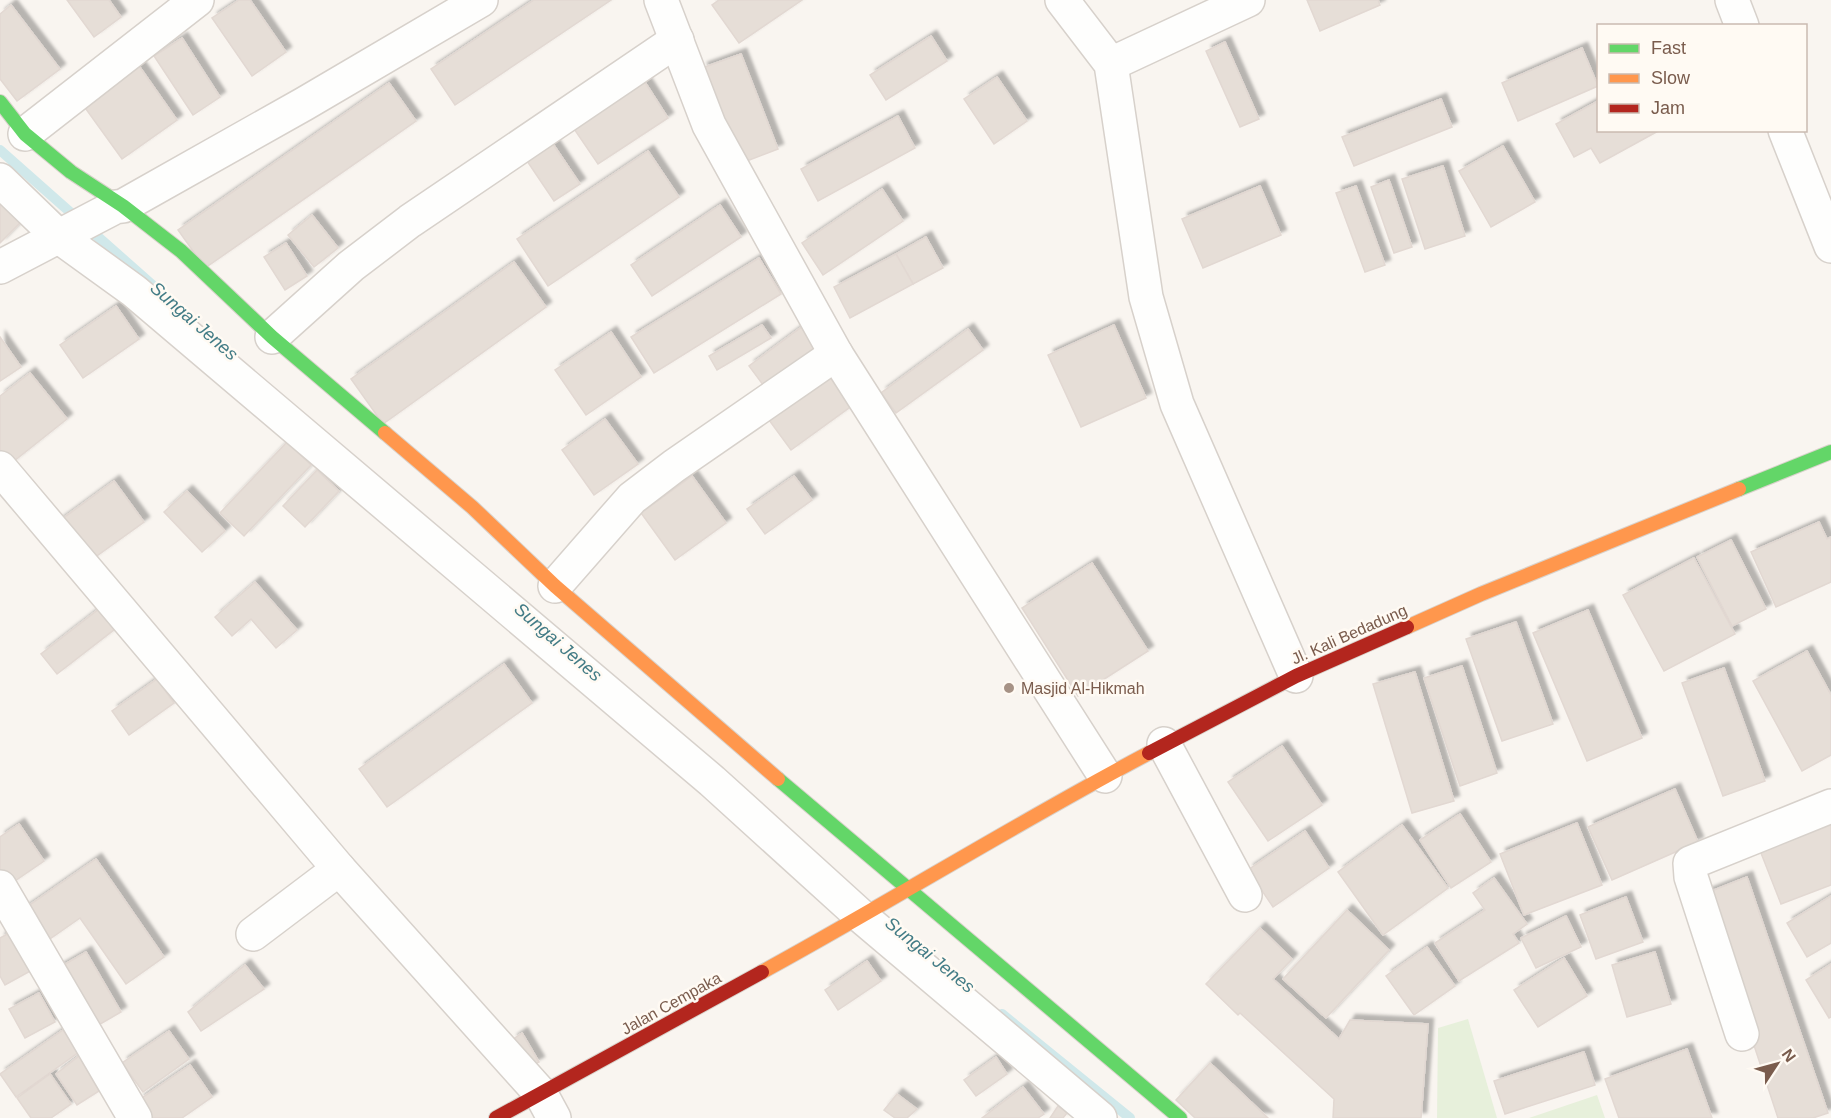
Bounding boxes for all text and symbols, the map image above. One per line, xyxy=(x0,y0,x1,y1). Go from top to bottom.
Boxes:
legend xyxy=(1597,24,1807,132)
text: Fast xyxy=(1651,38,1686,58)
text: Slow xyxy=(1651,68,1691,88)
text: Jam xyxy=(1651,98,1685,118)
water label: Sungai Jenes xyxy=(146,278,242,364)
water label: Sungai Jenes xyxy=(510,599,606,685)
street label: Jl. Kali Bedadung xyxy=(1289,601,1410,668)
place label: Masjid Al-Hikmah xyxy=(1021,680,1145,697)
marker: Masjid Al-Hikmah xyxy=(1002,681,1016,695)
water label: Sungai Jenes xyxy=(881,913,979,997)
street label: Jalan Cempaka xyxy=(619,969,724,1038)
north arrow xyxy=(1747,1034,1807,1094)
text: N xyxy=(1778,1046,1799,1065)

